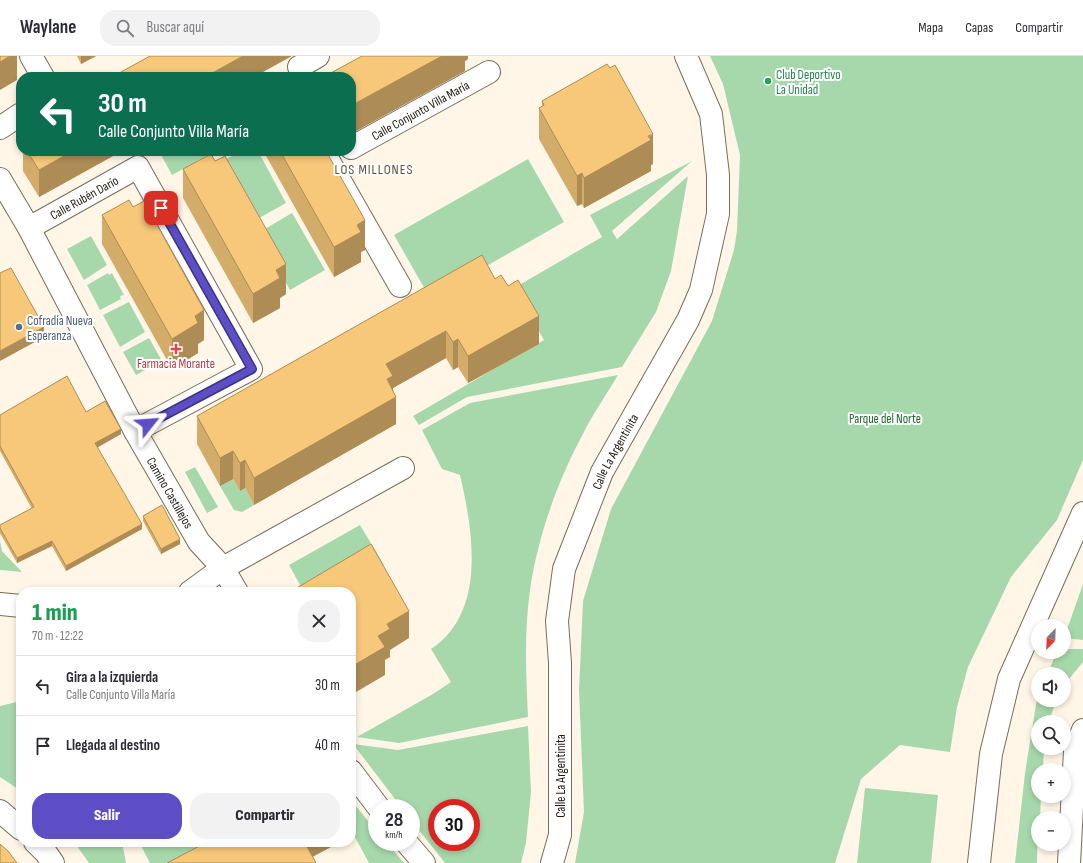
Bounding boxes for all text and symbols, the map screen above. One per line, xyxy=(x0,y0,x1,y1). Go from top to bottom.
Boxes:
search box xyxy=(100,10,380,46)
text: Waylane xyxy=(20,16,76,39)
icon: search xyxy=(114,17,136,39)
text: Buscar aquí xyxy=(146,18,204,37)
text: Mapa xyxy=(918,19,943,36)
text: Capas xyxy=(965,19,993,36)
text: Compartir xyxy=(1015,19,1063,36)
place label: Club Deportivo La Unidad xyxy=(776,67,841,98)
marker: Club Deportivo La Unidad xyxy=(763,76,773,86)
street label: Calle Conjunto Villa María xyxy=(369,77,472,144)
text: 30 m xyxy=(98,87,147,120)
icon: left xyxy=(32,88,84,140)
text: Calle Conjunto Villa María xyxy=(98,121,249,142)
district label: LOS MILLONES xyxy=(334,161,414,178)
street label: Calle Rubén Darío xyxy=(47,173,121,224)
pin xyxy=(144,191,178,225)
icon: arrive xyxy=(150,197,172,219)
place label: Cofradía Nueva Esperanza xyxy=(27,313,93,344)
marker: Cofradía Nueva Esperanza xyxy=(14,322,24,332)
marker: Farmacia Morante xyxy=(171,344,181,354)
place label: Farmacia Morante xyxy=(137,356,215,372)
position arrow xyxy=(127,403,169,445)
street label: Calle La Argentinita xyxy=(589,411,642,492)
park label: Parque del Norte xyxy=(849,411,921,427)
street label: Camino Castillejos xyxy=(143,455,197,532)
text: 1 min xyxy=(32,598,78,627)
button: close xyxy=(298,600,340,642)
north arrow xyxy=(1031,619,1071,659)
map controls xyxy=(1031,619,1071,851)
text: 70 m · 12:22 xyxy=(32,628,83,644)
button: sound xyxy=(1031,667,1071,707)
text: Gira a la izquierda xyxy=(66,668,158,687)
icon: left xyxy=(32,675,54,697)
text: 30 m xyxy=(315,676,340,695)
text: Calle Conjunto Villa María xyxy=(66,687,175,703)
button: search xyxy=(1031,715,1071,755)
street label: Calle La Argentinita xyxy=(553,734,569,818)
icon: arrive xyxy=(32,735,54,757)
text: Llegada al destino xyxy=(66,736,160,755)
text: 40 m xyxy=(315,736,340,755)
button: + xyxy=(1031,763,1071,803)
button: Salir xyxy=(32,793,182,839)
button: Compartir xyxy=(190,793,340,839)
speed limit sign: 30 xyxy=(428,799,480,851)
text: 28 xyxy=(385,808,403,832)
button: − xyxy=(1031,811,1071,851)
text: km/h xyxy=(385,829,403,841)

